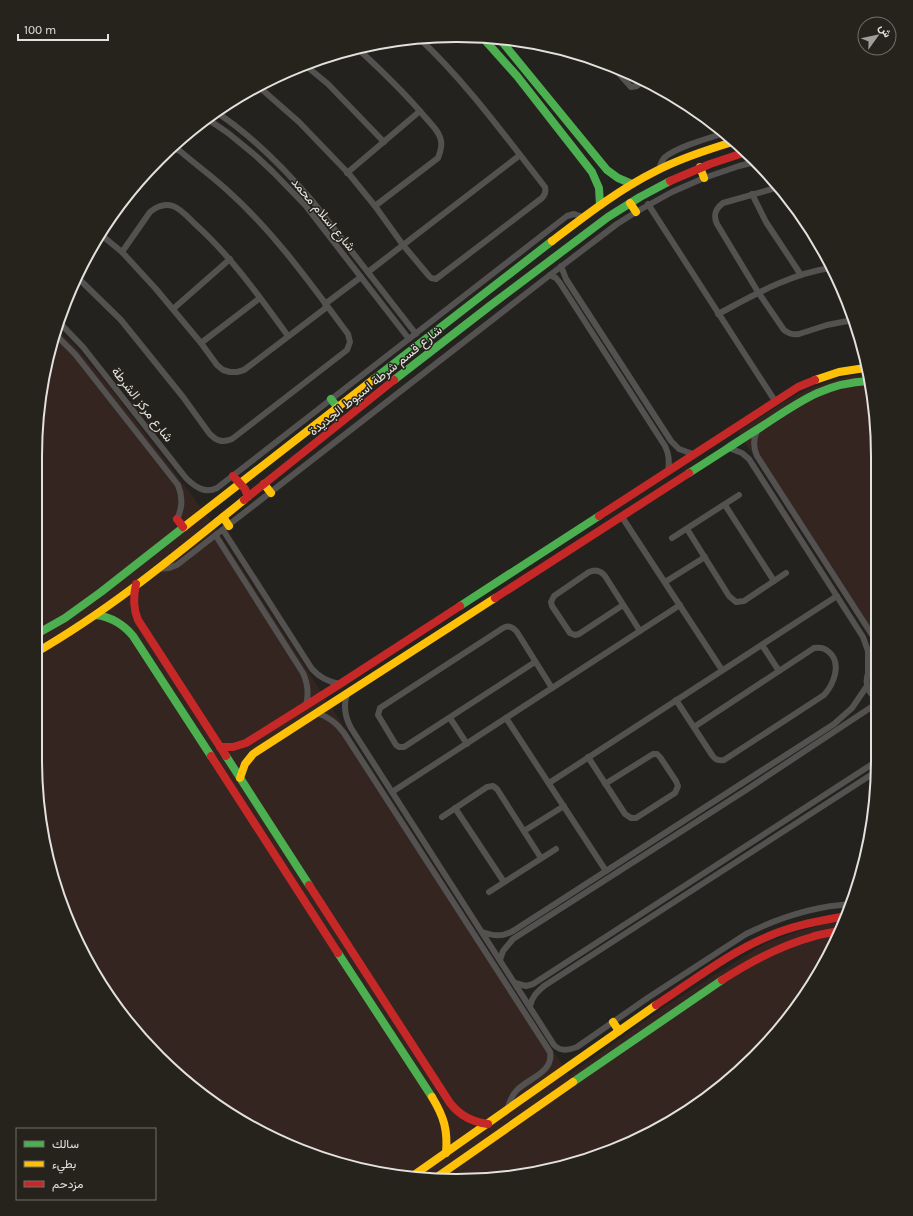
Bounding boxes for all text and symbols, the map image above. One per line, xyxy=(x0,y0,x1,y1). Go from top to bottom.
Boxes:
scale bar xyxy=(18,16,108,42)
north arrow xyxy=(857,16,897,56)
text: ش xyxy=(876,22,894,40)
text: 100 m xyxy=(24,23,56,37)
street label: شارع اسلام محمد xyxy=(287,175,359,255)
street label: شارع قسم شرطة اسيوط الجديدة xyxy=(306,322,446,440)
street label: شارع مركز الشرطة xyxy=(107,364,176,446)
legend xyxy=(16,1128,156,1200)
text: سالك xyxy=(52,1137,79,1151)
text: بطيء xyxy=(52,1157,76,1174)
text: مزدحم xyxy=(52,1177,83,1192)

